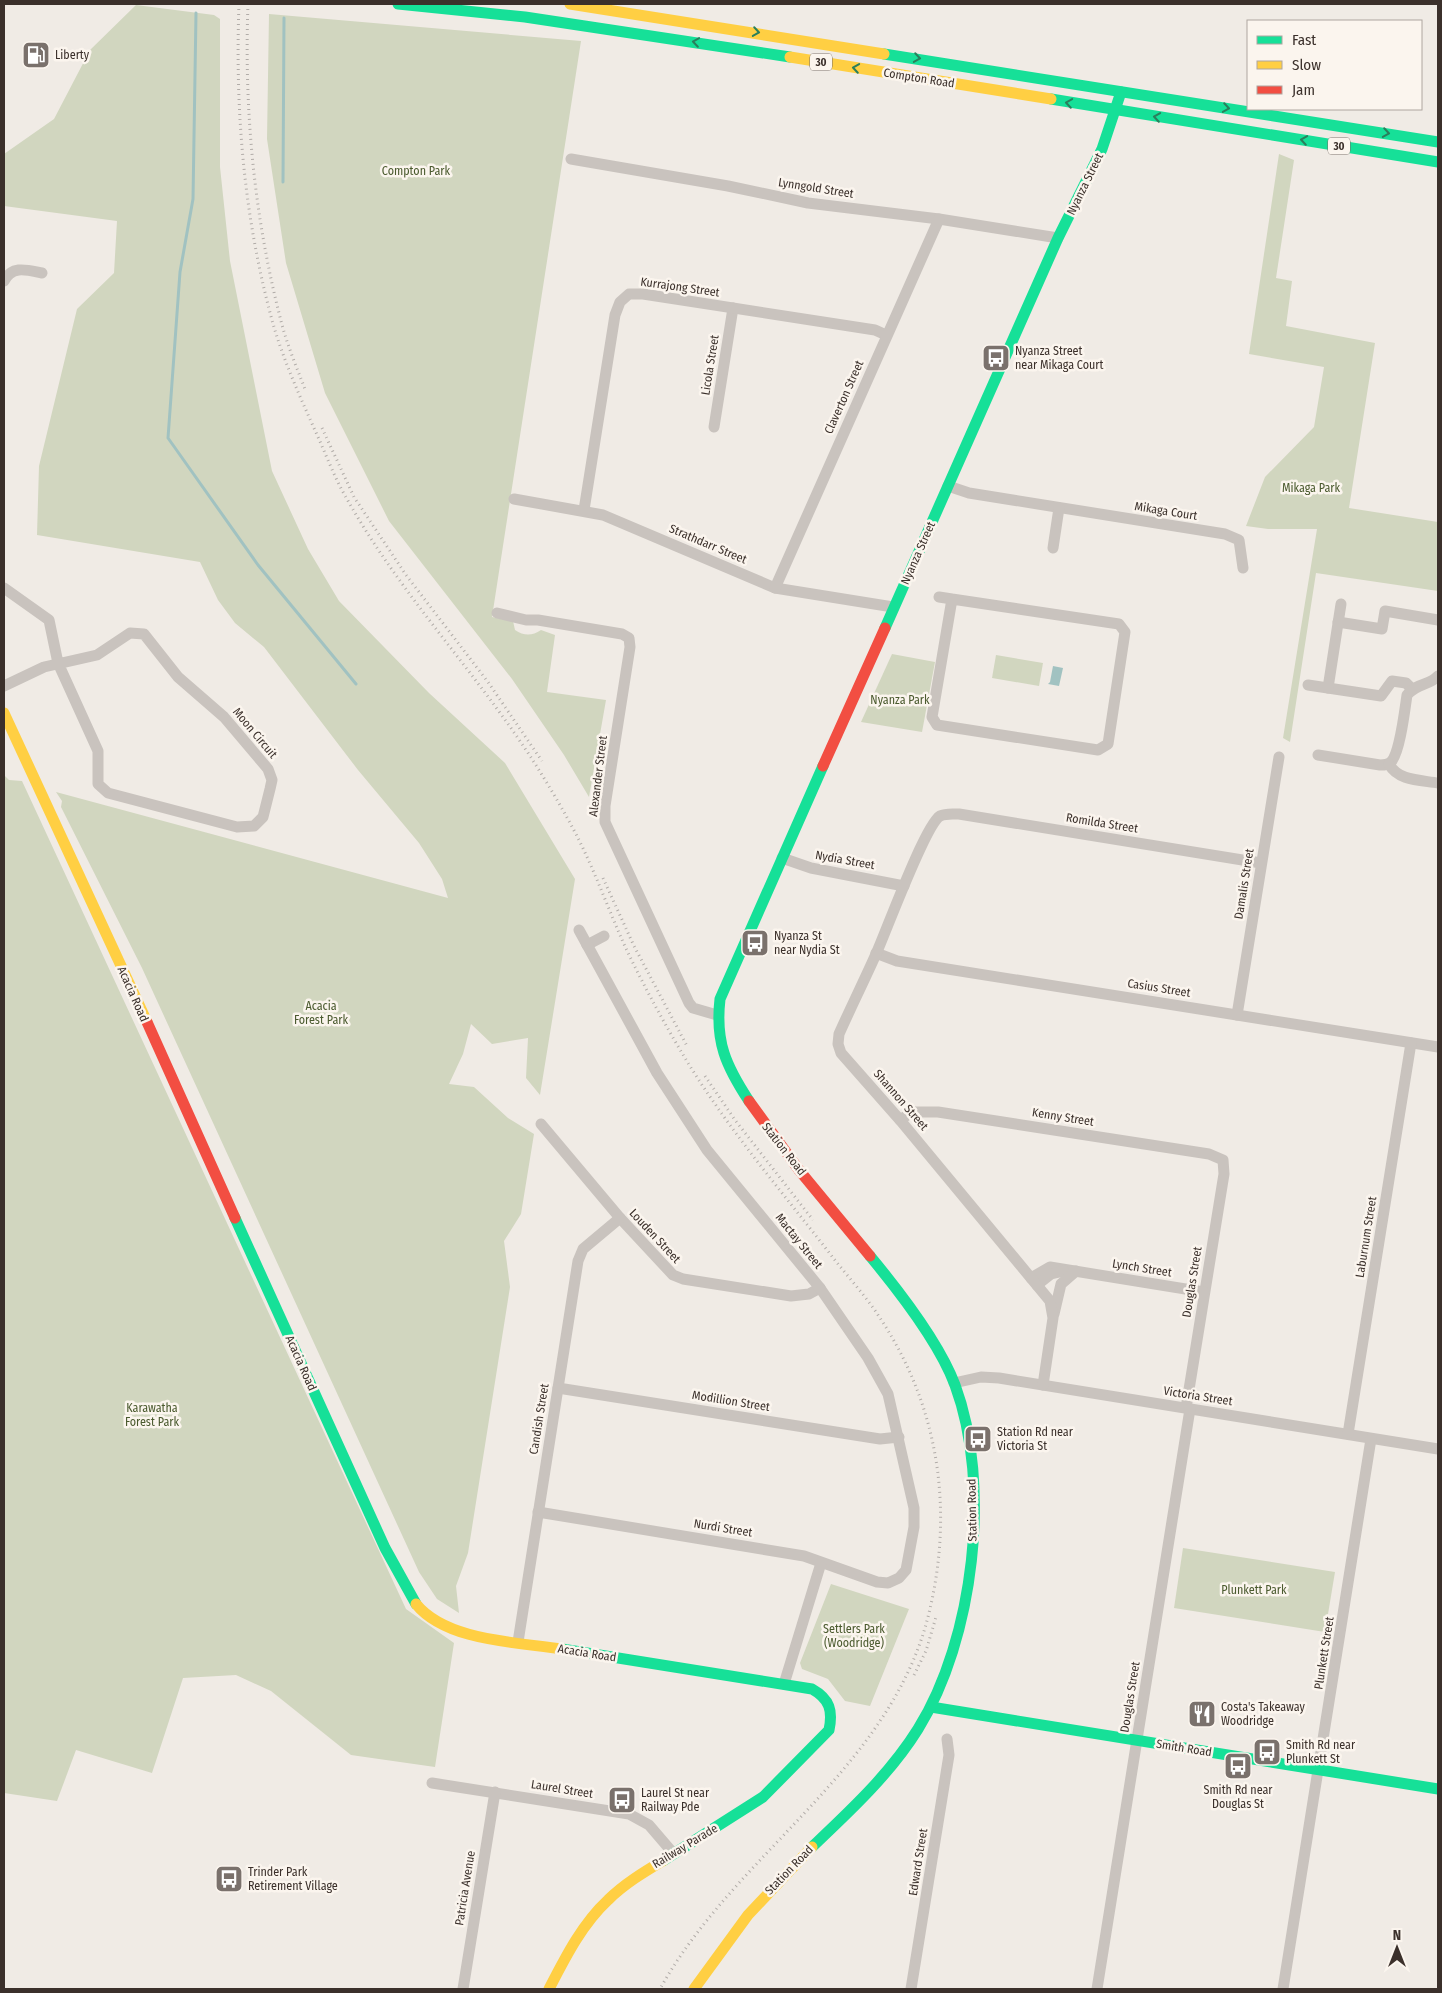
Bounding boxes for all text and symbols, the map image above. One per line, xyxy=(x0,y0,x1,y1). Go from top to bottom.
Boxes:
legend xyxy=(1247,20,1422,110)
one-way arrow xyxy=(752,27,761,37)
text: Fast xyxy=(1292,31,1316,49)
one-way arrow xyxy=(692,38,700,48)
fuel station icon: Liberty xyxy=(21,40,51,70)
place label: Liberty xyxy=(55,48,90,62)
one-way arrow xyxy=(913,52,921,63)
road number: 30 xyxy=(810,54,832,70)
text: Slow xyxy=(1292,56,1321,74)
one-way arrow xyxy=(852,63,860,74)
street label: Compton Road xyxy=(882,65,956,91)
text: Jam xyxy=(1292,81,1315,99)
one-way arrow xyxy=(1064,98,1073,108)
one-way arrow xyxy=(1222,102,1230,113)
one-way arrow xyxy=(1152,112,1161,122)
one-way arrow xyxy=(1382,128,1391,138)
one-way arrow xyxy=(1299,136,1308,146)
road number: 30 xyxy=(1328,138,1350,154)
street label: Nyanza Street xyxy=(1064,151,1106,217)
park label: Compton Park xyxy=(382,164,451,178)
street label: Lynngold Street xyxy=(777,175,855,201)
street label: Kurrajong Street xyxy=(639,275,721,300)
street label: Licola Street xyxy=(698,334,722,396)
bus stop icon: Nyanza Street near Mikaga Court xyxy=(981,343,1011,373)
place label: Nyanza Street near Mikaga Court xyxy=(1015,344,1104,372)
street label: Claverton Street xyxy=(822,358,866,436)
park label: Mikaga Park xyxy=(1282,481,1340,495)
street label: Mikaga Court xyxy=(1134,499,1198,523)
street label: Nyanza Street xyxy=(898,519,938,587)
street label: Strathdarr Street xyxy=(667,521,749,567)
park label: Nyanza Park xyxy=(870,693,930,707)
street label: Moon Circuit xyxy=(230,705,280,761)
street label: Alexander Street xyxy=(586,735,610,817)
street label: Romilda Street xyxy=(1065,810,1139,836)
street label: Nydia Street xyxy=(814,848,876,872)
street label: Damalis Street xyxy=(1232,848,1257,920)
bus stop icon: Nyanza St near Nydia St xyxy=(740,928,770,958)
place label: Nyanza St near Nydia St xyxy=(774,929,840,957)
street label: Acacia Road xyxy=(115,964,151,1024)
street label: Casius Street xyxy=(1126,976,1192,1000)
park label: Acacia Forest Park xyxy=(294,999,348,1027)
street label: Shannon Street xyxy=(871,1067,931,1133)
street label: Kenny Street xyxy=(1031,1105,1095,1129)
street label: Station Road xyxy=(759,1120,809,1178)
street label: Laburnum Street xyxy=(1353,1195,1379,1279)
street label: Louden Street xyxy=(626,1206,684,1266)
street label: Mactay Street xyxy=(773,1211,825,1271)
street label: Douglas Street xyxy=(1179,1245,1205,1318)
street label: Lynch Street xyxy=(1111,1256,1173,1280)
street label: Acacia Road xyxy=(283,1333,319,1393)
street label: Candish Street xyxy=(526,1383,552,1455)
street label: Victoria Street xyxy=(1162,1384,1234,1408)
street label: Modillion Street xyxy=(691,1388,771,1414)
park label: Karawatha Forest Park xyxy=(125,1401,179,1429)
bus stop icon: Station Rd near Victoria St xyxy=(963,1424,993,1454)
place label: Station Rd near Victoria St xyxy=(997,1425,1074,1453)
street label: Station Road xyxy=(964,1478,980,1542)
street label: Nurdi Street xyxy=(693,1516,753,1540)
park label: Plunkett Park xyxy=(1221,1583,1287,1597)
street label: Plunkett Street xyxy=(1311,1616,1337,1690)
park label: Settlers Park (Woodridge) xyxy=(823,1622,885,1650)
street label: Acacia Road xyxy=(557,1641,617,1665)
street label: Douglas Street xyxy=(1117,1660,1143,1733)
restaurant icon: Costa's Takeaway Woodridge xyxy=(1187,1699,1217,1729)
place label: Costa's Takeaway Woodridge xyxy=(1221,1700,1306,1728)
street label: Smith Road xyxy=(1155,1737,1213,1759)
bus stop icon: Smith Rd near Plunkett St xyxy=(1252,1737,1282,1767)
place label: Smith Rd near Plunkett St xyxy=(1286,1738,1356,1766)
bus stop icon: Smith Rd near Douglas St xyxy=(1223,1751,1253,1781)
street label: Laurel Street xyxy=(530,1777,594,1801)
place label: Smith Rd near Douglas St xyxy=(1203,1783,1273,1811)
bus stop icon: Laurel St near Railway Pde xyxy=(607,1785,637,1815)
place label: Laurel St near Railway Pde xyxy=(641,1786,710,1814)
street label: Railway Parade xyxy=(650,1821,720,1871)
street label: Edward Street xyxy=(906,1827,930,1897)
street label: Station Road xyxy=(762,1842,816,1898)
street label: Patricia Avenue xyxy=(452,1850,478,1926)
bus stop icon: Trinder Park Retirement Village xyxy=(214,1864,244,1894)
place label: Trinder Park Retirement Village xyxy=(248,1865,338,1893)
north arrow xyxy=(1372,1923,1422,1973)
text: N xyxy=(1393,1927,1401,1944)

